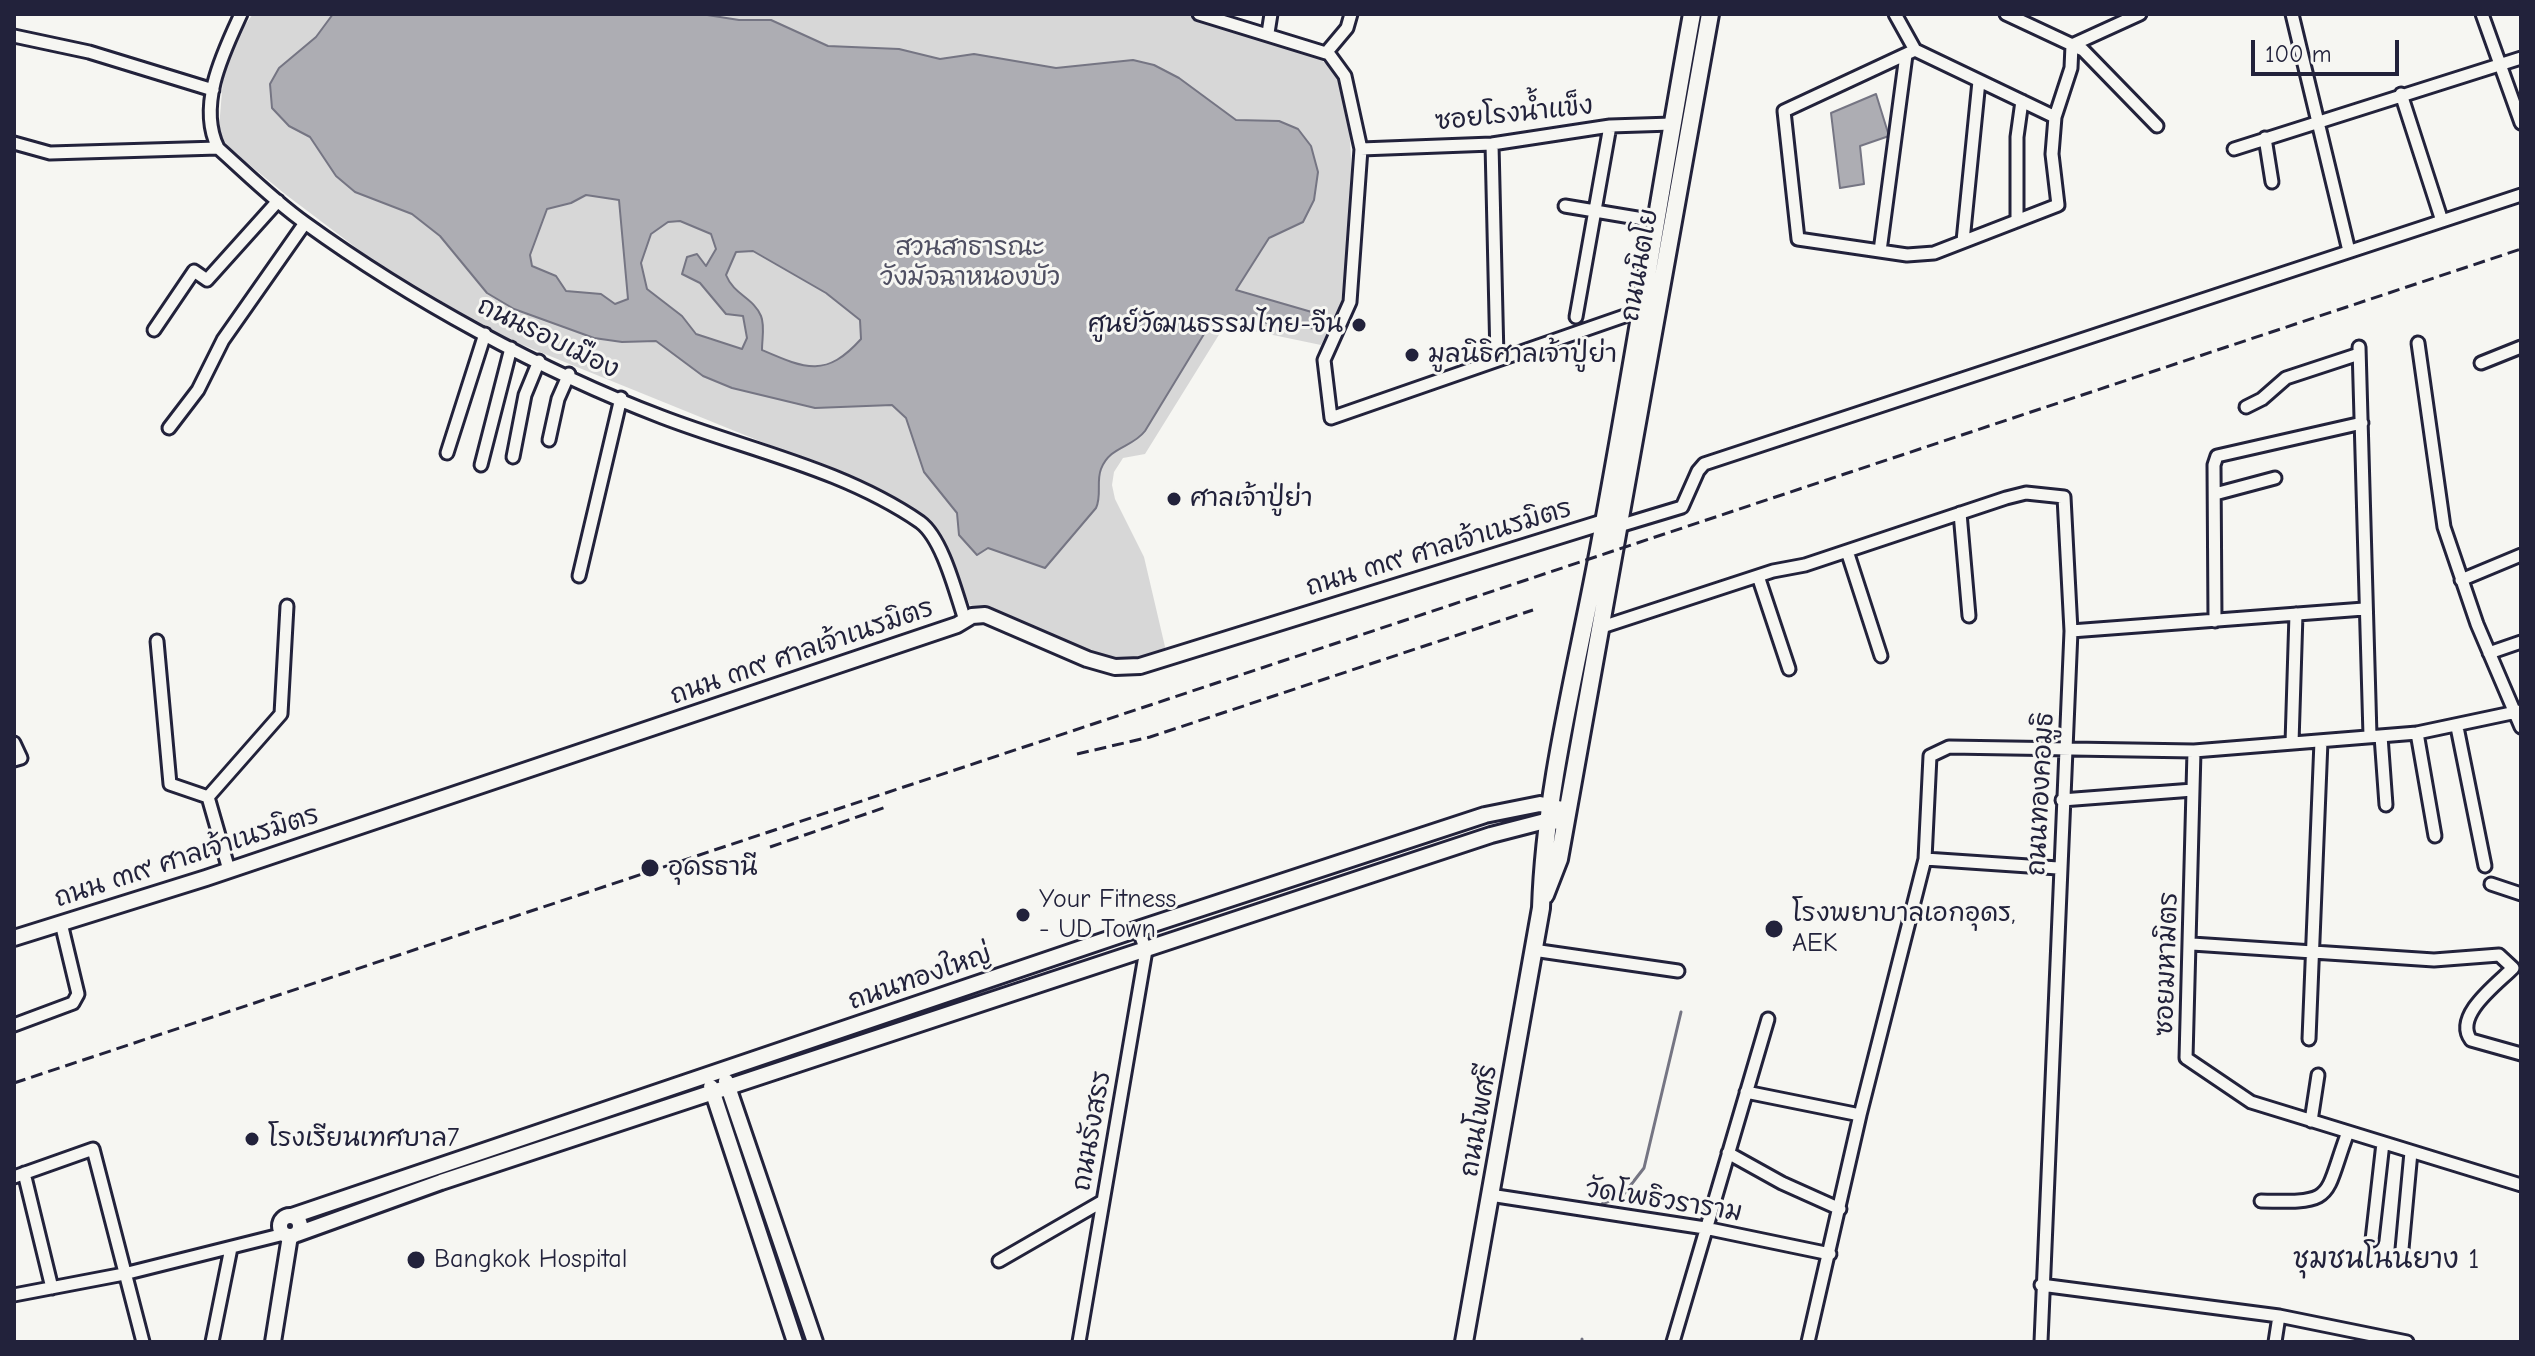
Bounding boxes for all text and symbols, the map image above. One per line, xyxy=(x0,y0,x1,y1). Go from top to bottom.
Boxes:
scale bar xyxy=(2255,24,2403,74)
text: 100 m xyxy=(2265,40,2332,68)
street label: ซอยโรงน้ำแข็ง xyxy=(1433,90,1595,138)
street label: ถนนนิตโย xyxy=(1615,206,1665,324)
park label: สวนสาธารณะ วังมัจฉาหนองบัว xyxy=(880,232,1060,294)
street label: ถนนรอบเมือง xyxy=(472,290,624,386)
place label: ศูนย์วัฒนธรรมไทย-จีน xyxy=(1088,309,1343,341)
marker: ศูนย์วัฒนธรรมไทย-จีน xyxy=(1350,316,1368,334)
place label: มูลนิธิศาลเจ้าปู่ย่า xyxy=(1428,339,1617,371)
marker: มูลนิธิศาลเจ้าปู่ย่า xyxy=(1403,346,1421,364)
place label: ศาลเจ้าปู่ย่า xyxy=(1190,483,1313,515)
marker: ศาลเจ้าปู่ย่า xyxy=(1165,490,1183,508)
street label: ถนน ๓๙ ศาลเจ้าเนรมิตร xyxy=(1302,493,1576,603)
street label: ถนน ๓๙ ศาลเจ้าเนรมิตร xyxy=(666,592,938,712)
street label: ถนนทองคอมูธิ xyxy=(2021,711,2061,877)
street label: ถนน ๓๙ ศาลเจ้าเนรมิตร xyxy=(51,799,323,915)
place label: อุดรธานี xyxy=(668,852,758,884)
marker: อุดรธานี xyxy=(639,857,661,879)
place label: Your Fitness - UD Town xyxy=(1039,884,1176,946)
street label: ซอยมหามิตร xyxy=(2149,891,2185,1037)
place label: โรงพยาบาลเอกอุดร, AEK xyxy=(1792,898,2016,960)
marker: Your Fitness - UD Town xyxy=(1014,906,1032,924)
marker: โรงพยาบาลเอกอุดร, AEK xyxy=(1763,918,1785,940)
street label: ถนนทองใหญ่ xyxy=(844,939,996,1017)
street label: ถนนโพศรี xyxy=(1454,1063,1504,1179)
street label: ถนนรังสรร xyxy=(1066,1069,1118,1193)
place label: โรงเรียนเทศบาล7 xyxy=(268,1123,459,1155)
marker: โรงเรียนเทศบาล7 xyxy=(243,1130,261,1148)
street label: วัดโพธิวราราม xyxy=(1584,1173,1744,1229)
district label: ชุมชนโนนยาง 1 xyxy=(2293,1243,2479,1277)
place label: Bangkok Hospital xyxy=(434,1244,627,1276)
marker: Bangkok Hospital xyxy=(405,1249,427,1271)

